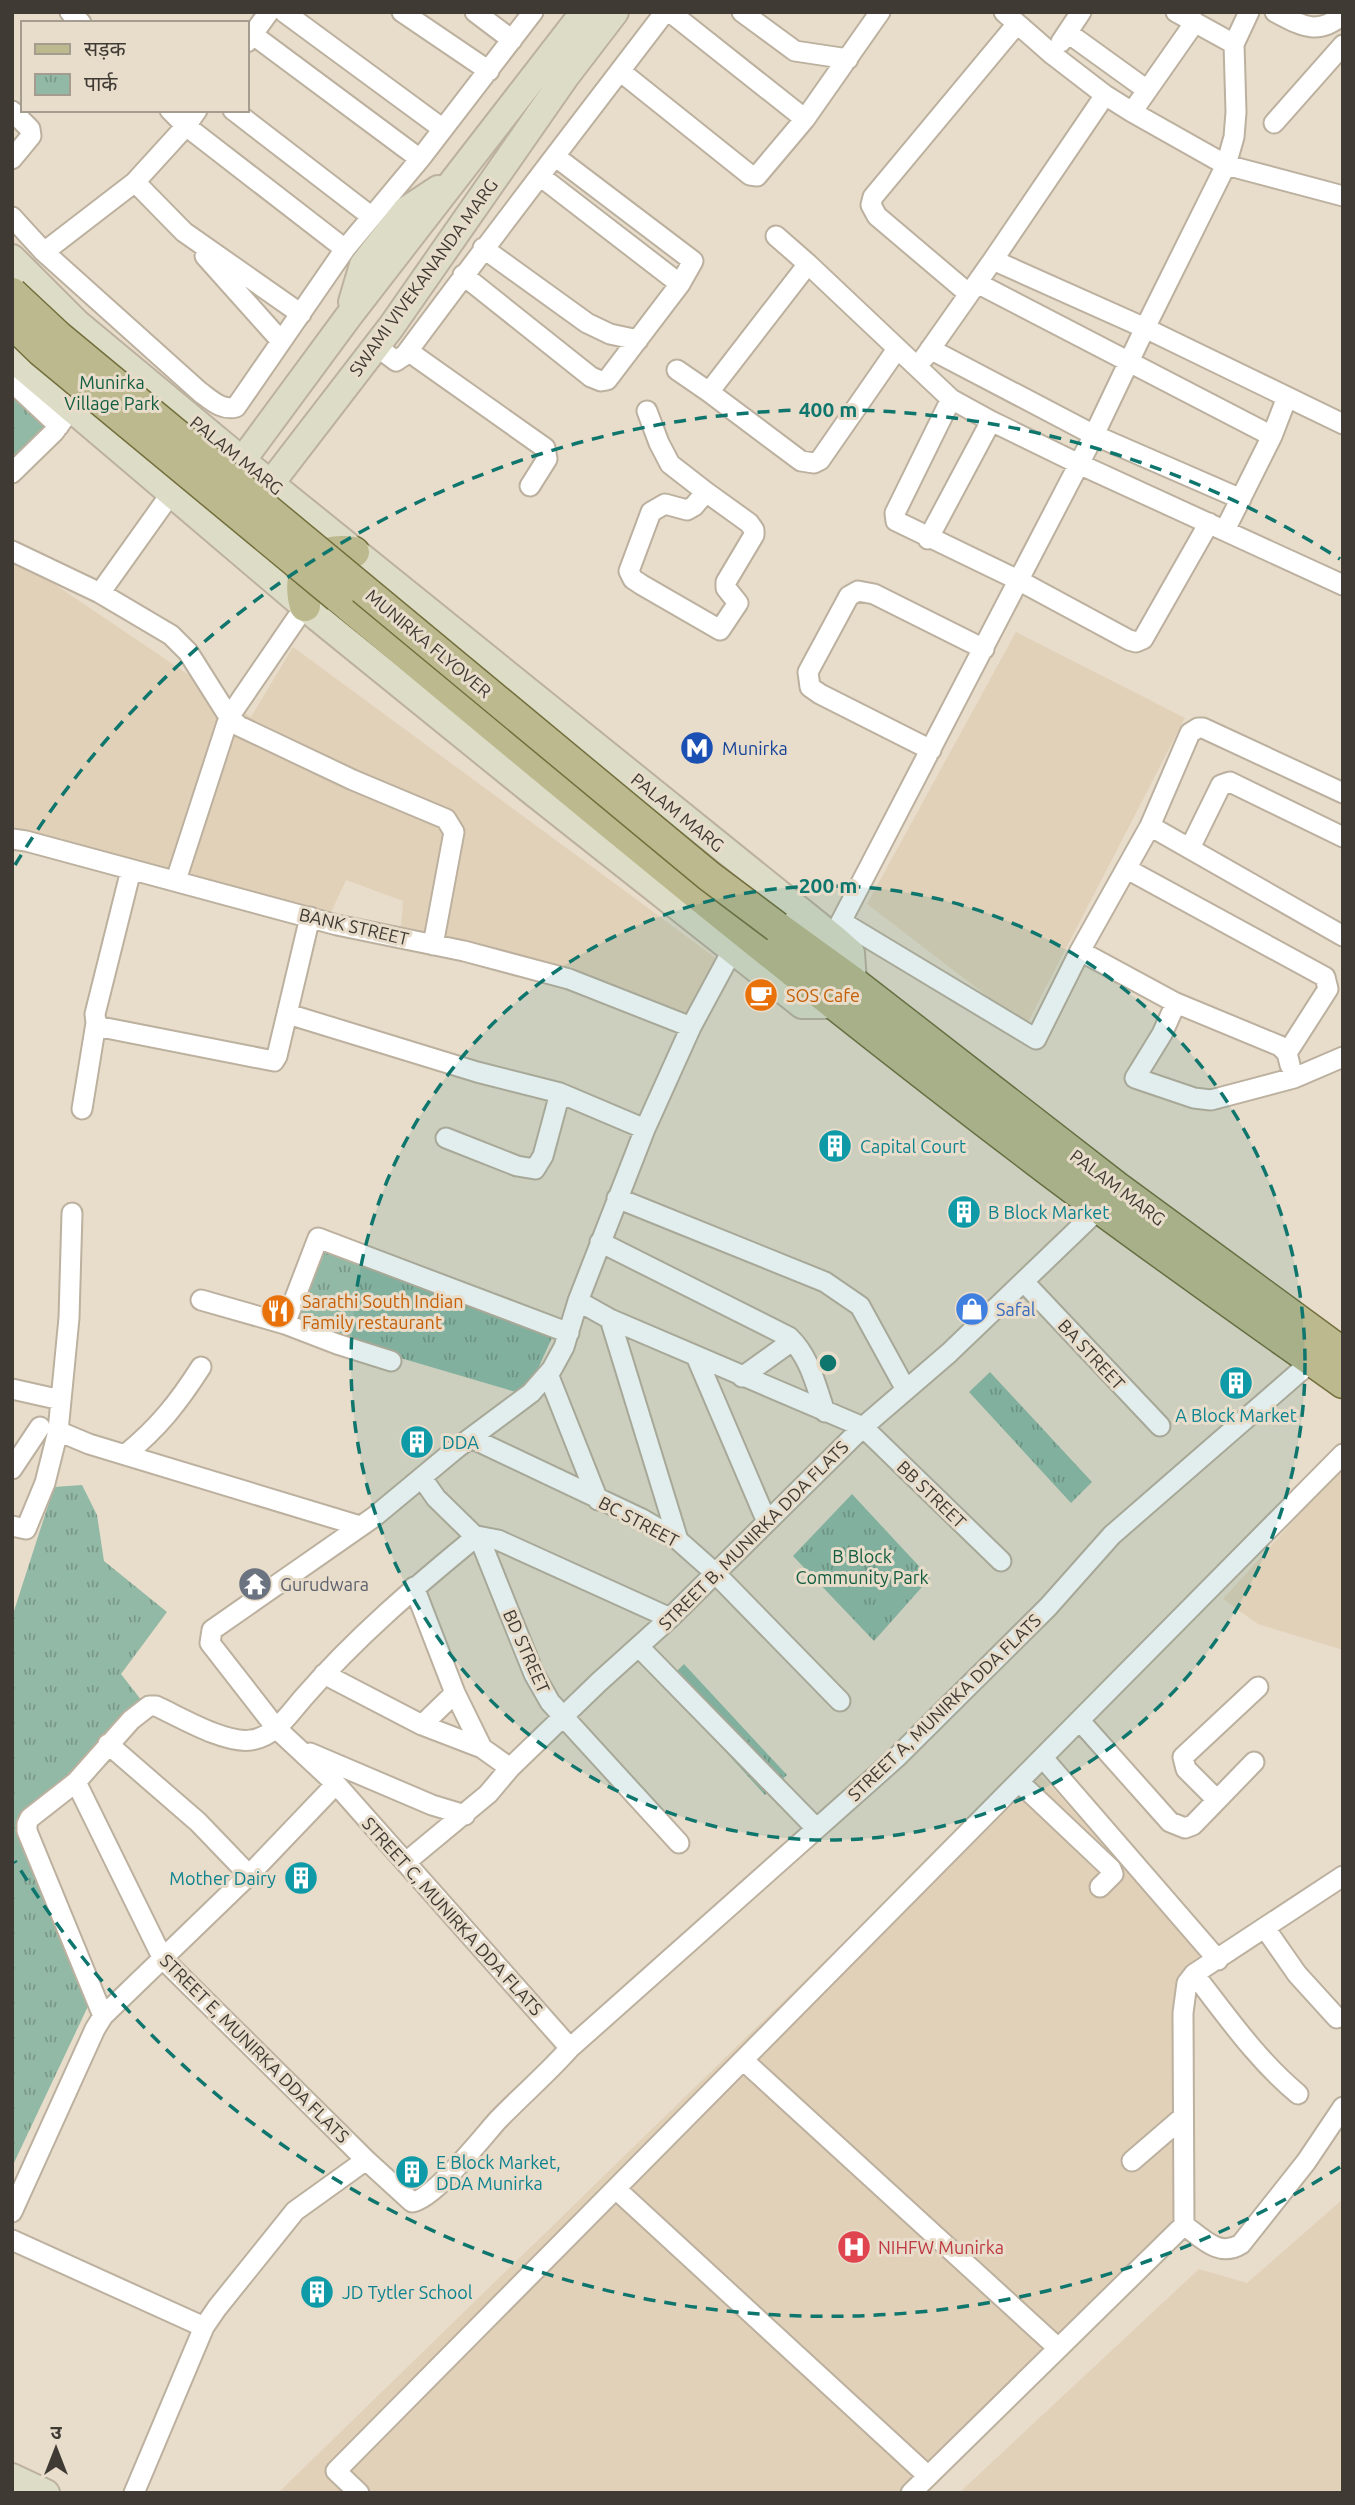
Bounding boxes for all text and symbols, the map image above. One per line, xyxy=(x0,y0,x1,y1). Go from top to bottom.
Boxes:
legend xyxy=(21,21,248,112)
text: सड़क xyxy=(84,36,126,60)
text: पार्क xyxy=(84,71,118,95)
street label: SWAMI VIVEKANANDA MARG xyxy=(345,175,501,379)
park label: Munirka Village Park xyxy=(64,372,160,413)
text: 400 m xyxy=(799,397,857,421)
street label: PALAM MARG xyxy=(187,412,287,498)
street label: MUNIRKA FLYOVER xyxy=(362,585,496,701)
metro station icon: Munirka xyxy=(678,729,716,767)
place label: Munirka xyxy=(722,738,788,758)
street label: PALAM MARG xyxy=(628,769,728,855)
text: 200 m xyxy=(799,873,857,897)
street label: BANK STREET xyxy=(297,904,411,948)
cafe icon: SOS Cafe xyxy=(742,976,780,1014)
place label: SOS Cafe xyxy=(786,985,860,1005)
building icon: Capital Court xyxy=(816,1127,854,1165)
place label: Capital Court xyxy=(860,1136,966,1156)
street label: PALAM MARG xyxy=(1067,1145,1169,1229)
building icon: B Block Market xyxy=(945,1193,983,1231)
place label: B Block Market xyxy=(988,1202,1109,1222)
shop icon: Safal xyxy=(953,1290,991,1328)
place label: Sarathi South Indian Family restaurant xyxy=(302,1291,464,1332)
restaurant icon: Sarathi South Indian Family restaurant xyxy=(259,1292,297,1330)
place label: Safal xyxy=(996,1299,1036,1319)
street label: BA STREET xyxy=(1055,1315,1129,1393)
centre of rings xyxy=(816,1351,840,1375)
building icon: A Block Market xyxy=(1217,1364,1255,1402)
place label: A Block Market xyxy=(1175,1405,1297,1425)
building icon: DDA xyxy=(398,1423,436,1461)
place label: DDA xyxy=(442,1432,479,1452)
street label: STREET B, MUNIRKA DDA FLATS xyxy=(654,1436,852,1634)
street label: BB STREET xyxy=(893,1456,971,1532)
street label: BC STREET xyxy=(596,1492,682,1550)
park label: B Block Community Park xyxy=(795,1546,929,1587)
temple icon: Gurudwara xyxy=(236,1565,274,1603)
place label: Gurudwara xyxy=(280,1574,369,1594)
street label: BD STREET xyxy=(500,1606,554,1696)
street label: STREET A, MUNIRKA DDA FLATS xyxy=(844,1609,1044,1805)
street label: STREET C, MUNIRKA DDA FLATS xyxy=(359,1813,547,2019)
building icon: Mother Dairy xyxy=(282,1859,320,1897)
place label: Mother Dairy xyxy=(169,1868,276,1888)
street label: STREET E, MUNIRKA DDA FLATS xyxy=(157,1950,353,2146)
place label: E Block Market, DDA Munirka xyxy=(436,2152,561,2193)
building icon: E Block Market, DDA Munirka xyxy=(393,2153,431,2191)
hospital icon: NIHFW Munirka xyxy=(835,2228,873,2266)
place label: NIHFW Munirka xyxy=(878,2237,1004,2257)
building icon: JD Tytler School xyxy=(298,2273,336,2311)
place label: JD Tytler School xyxy=(342,2282,473,2302)
north arrow xyxy=(21,2414,91,2484)
text: उ xyxy=(50,2421,62,2443)

